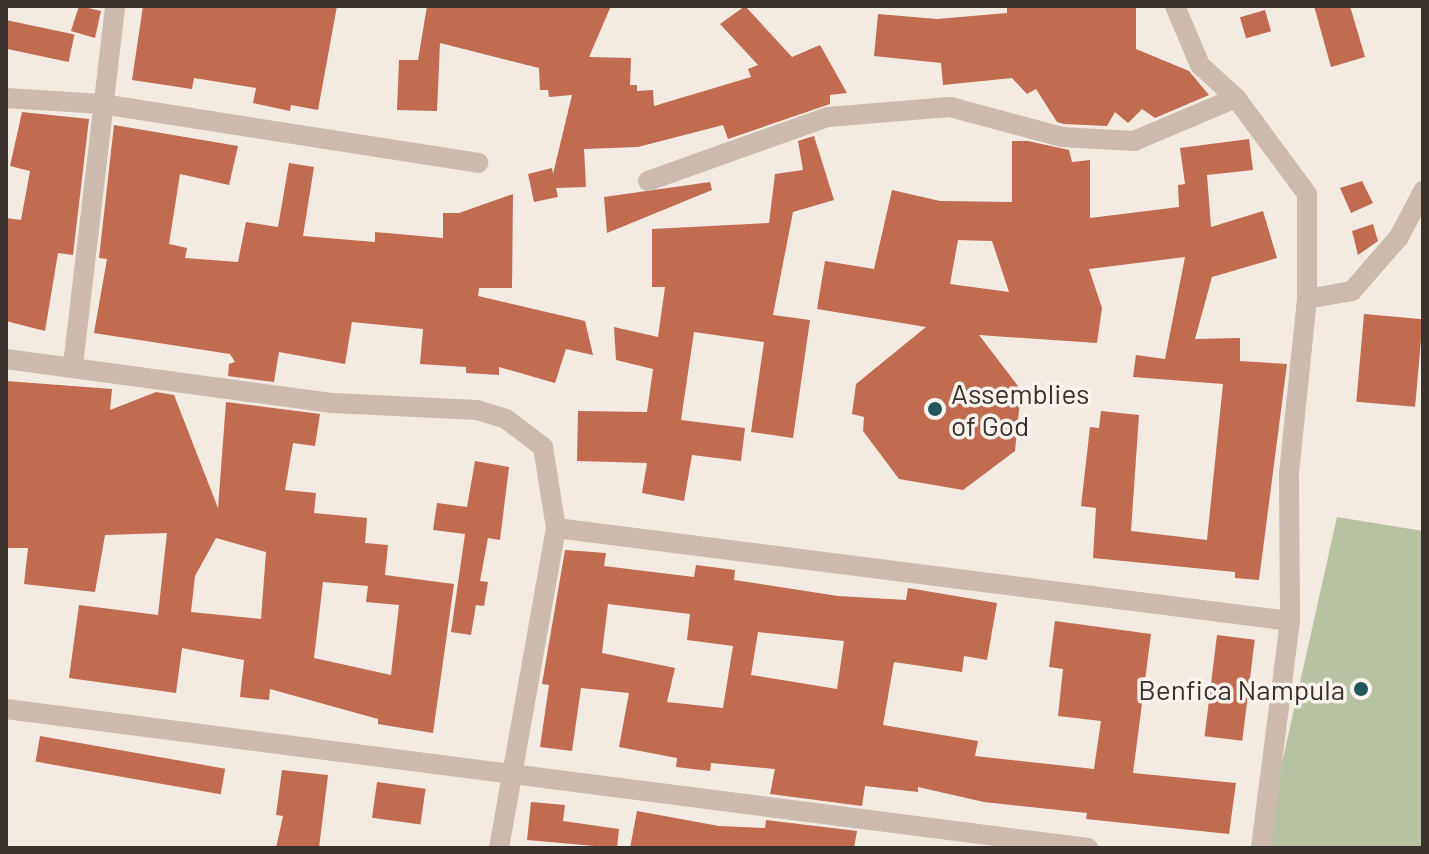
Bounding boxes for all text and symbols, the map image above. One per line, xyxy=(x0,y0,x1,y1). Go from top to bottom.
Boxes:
place label: Assemblies of God xyxy=(951,376,1090,442)
marker: Assemblies of God xyxy=(926,400,944,418)
place label: Benfica Nampula xyxy=(1138,672,1345,706)
marker: Benfica Nampula xyxy=(1352,680,1370,698)

